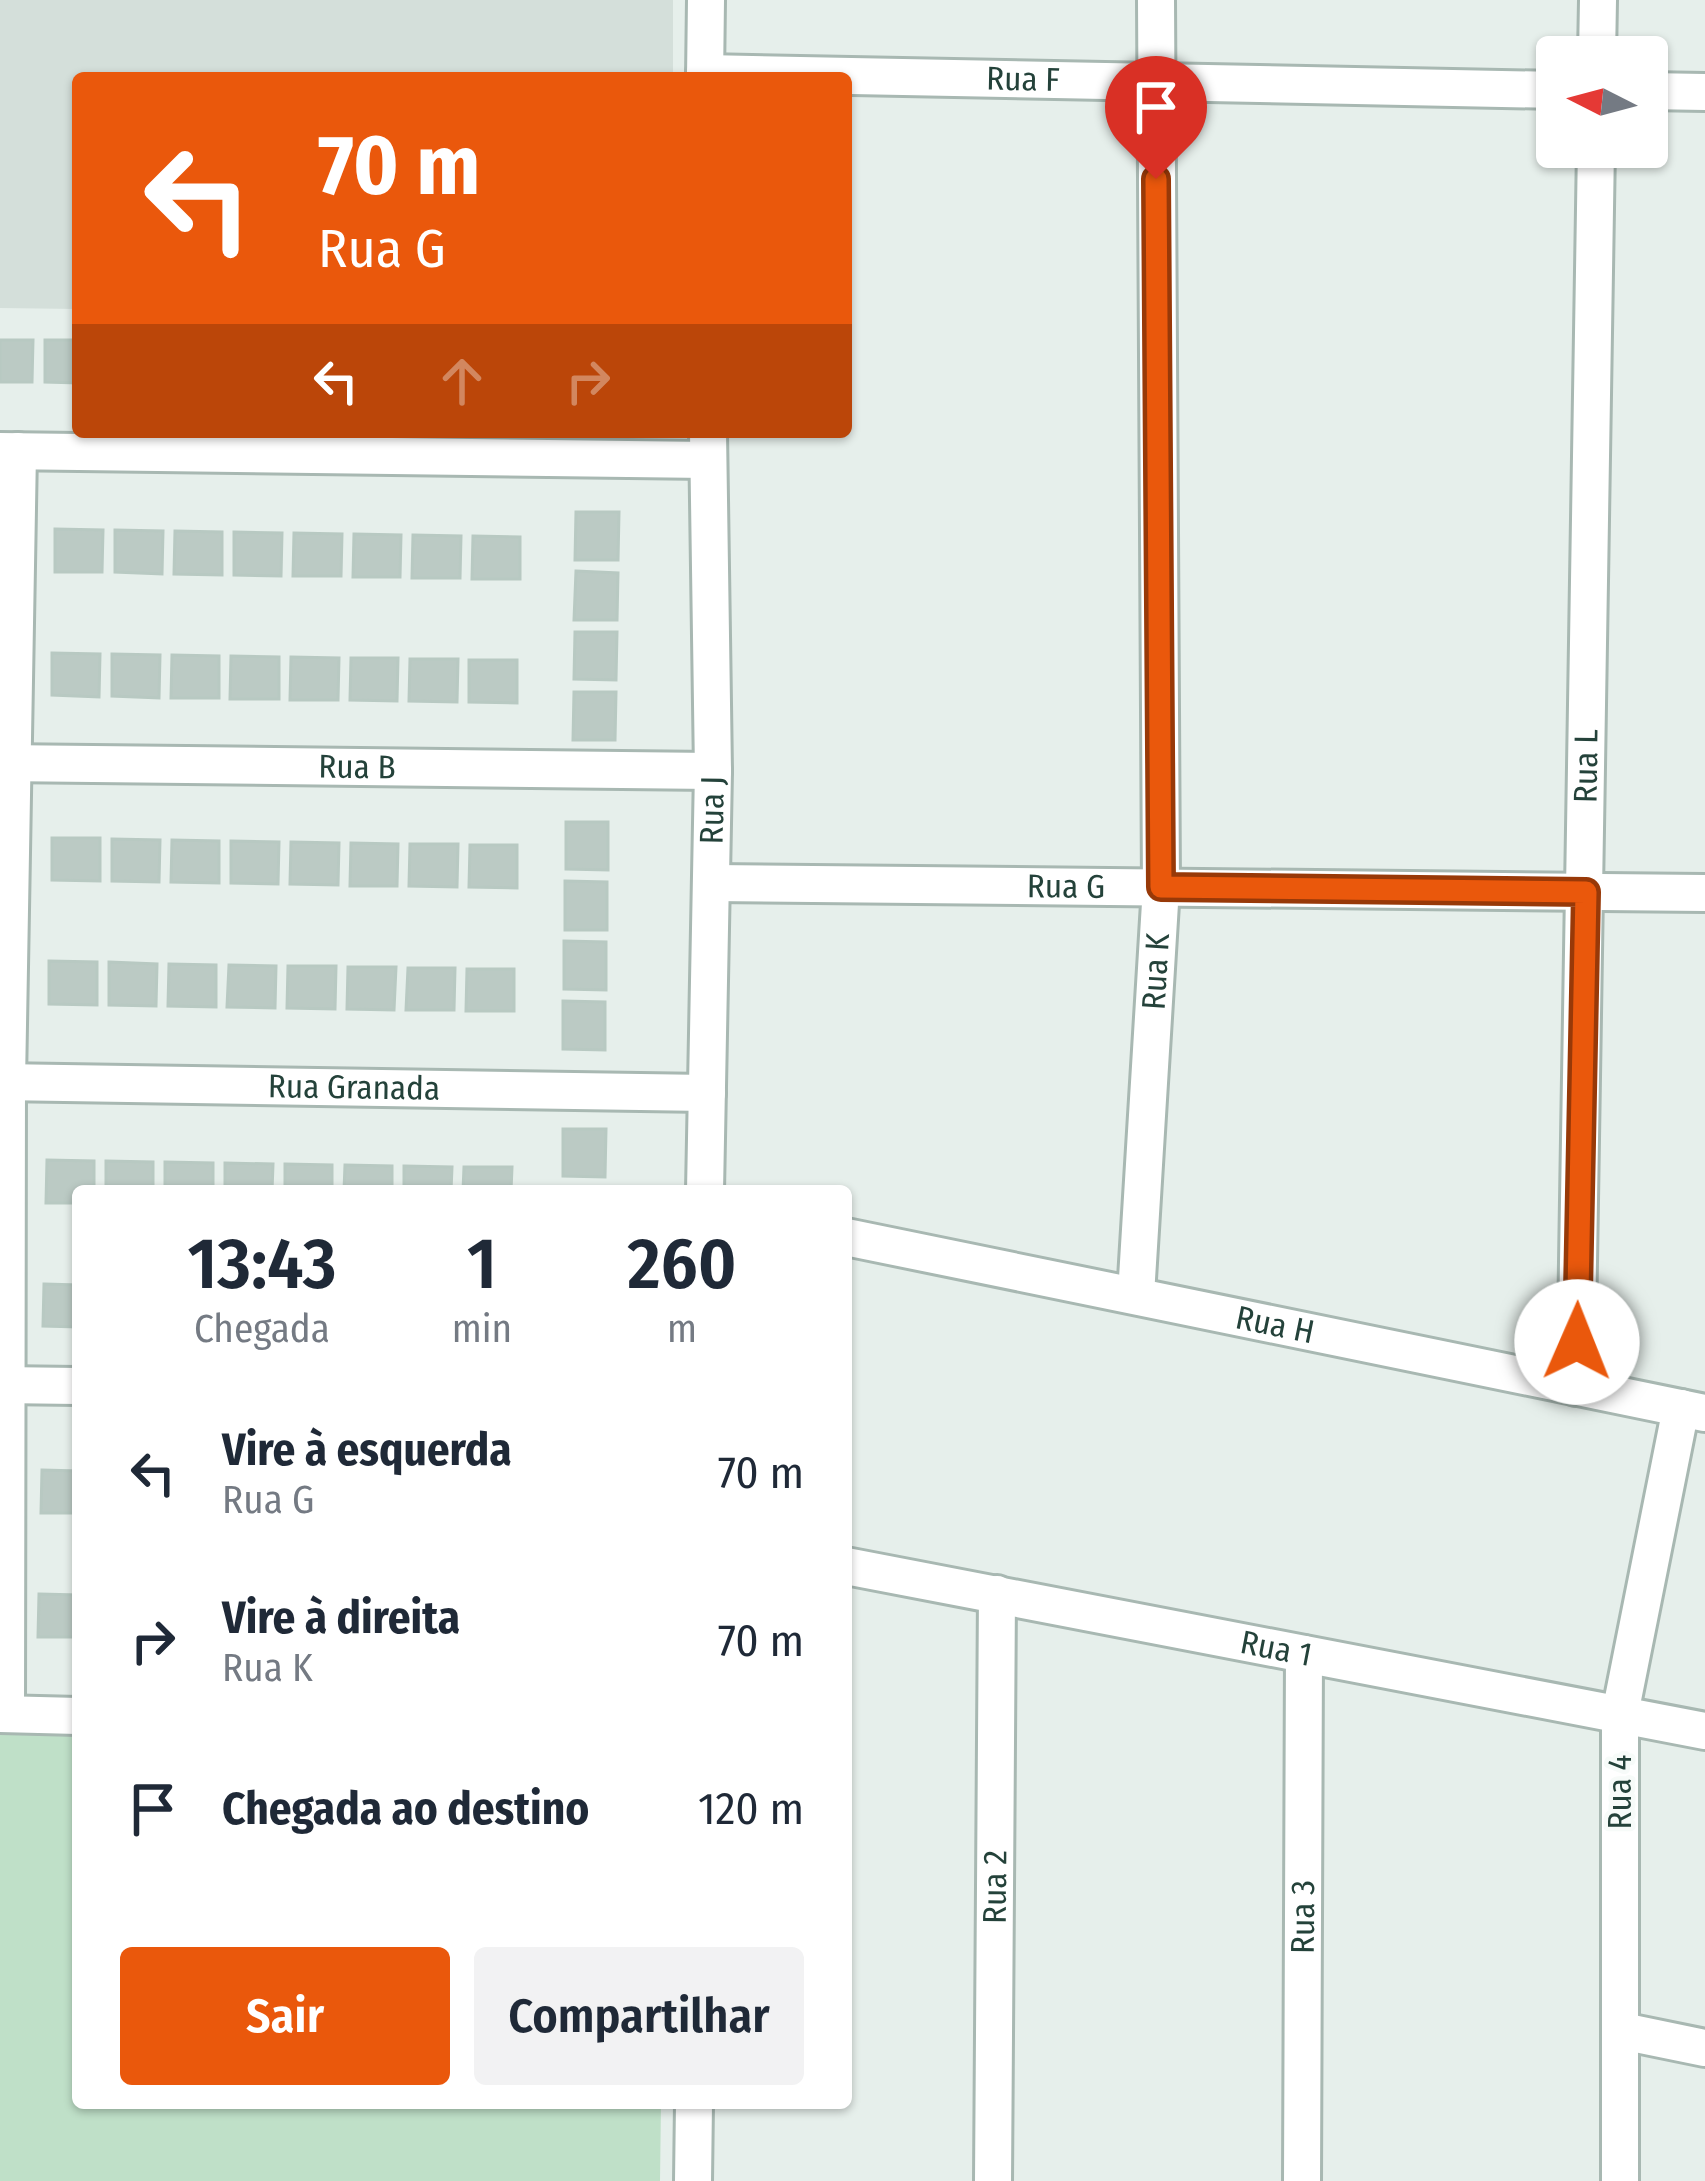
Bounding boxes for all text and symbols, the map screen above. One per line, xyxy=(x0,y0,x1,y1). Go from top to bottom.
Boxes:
north arrow xyxy=(1536,36,1668,168)
map controls xyxy=(1536,36,1668,168)
pin xyxy=(1105,56,1207,179)
street label: Rua F xyxy=(986,59,1060,100)
icon: arrive xyxy=(1123,74,1189,140)
text: 70 m xyxy=(318,115,480,216)
icon: left xyxy=(120,120,276,276)
text: Rua G xyxy=(318,217,446,281)
icon: left xyxy=(303,348,369,414)
icon: ahead xyxy=(429,348,495,414)
icon: right xyxy=(555,348,621,414)
street label: Rua L xyxy=(1565,728,1607,803)
street label: Rua B xyxy=(318,747,396,787)
street label: Rua J xyxy=(692,776,733,845)
street label: Rua G xyxy=(1027,866,1105,907)
street label: Rua K xyxy=(1134,932,1178,1011)
street label: Rua Granada xyxy=(268,1066,440,1109)
text: 13:43 xyxy=(187,1221,336,1307)
text: 1 xyxy=(467,1221,497,1307)
text: 260 xyxy=(628,1221,737,1307)
position arrow xyxy=(1514,1279,1640,1405)
street label: Rua H xyxy=(1232,1297,1318,1352)
text: Chegada xyxy=(194,1306,330,1352)
text: min xyxy=(452,1306,512,1352)
text: m xyxy=(667,1306,697,1352)
text: Vire à esquerda xyxy=(222,1423,512,1477)
icon: left xyxy=(120,1440,186,1506)
text: 70 m xyxy=(718,1446,804,1500)
text: Rua G xyxy=(222,1477,314,1523)
text: Vire à direita xyxy=(222,1591,460,1645)
icon: right xyxy=(120,1608,186,1674)
text: 70 m xyxy=(718,1614,804,1668)
street label: Rua 1 xyxy=(1237,1622,1315,1675)
text: Rua K xyxy=(222,1645,313,1691)
street label: Rua 4 xyxy=(1600,1754,1640,1830)
icon: arrive xyxy=(120,1776,186,1842)
text: Chegada ao destino xyxy=(222,1782,589,1836)
text: 120 m xyxy=(698,1782,804,1836)
street label: Rua 2 xyxy=(975,1850,1015,1924)
street label: Rua 3 xyxy=(1283,1880,1323,1954)
button: Sair xyxy=(120,1947,450,2085)
button: Compartilhar xyxy=(474,1947,804,2085)

